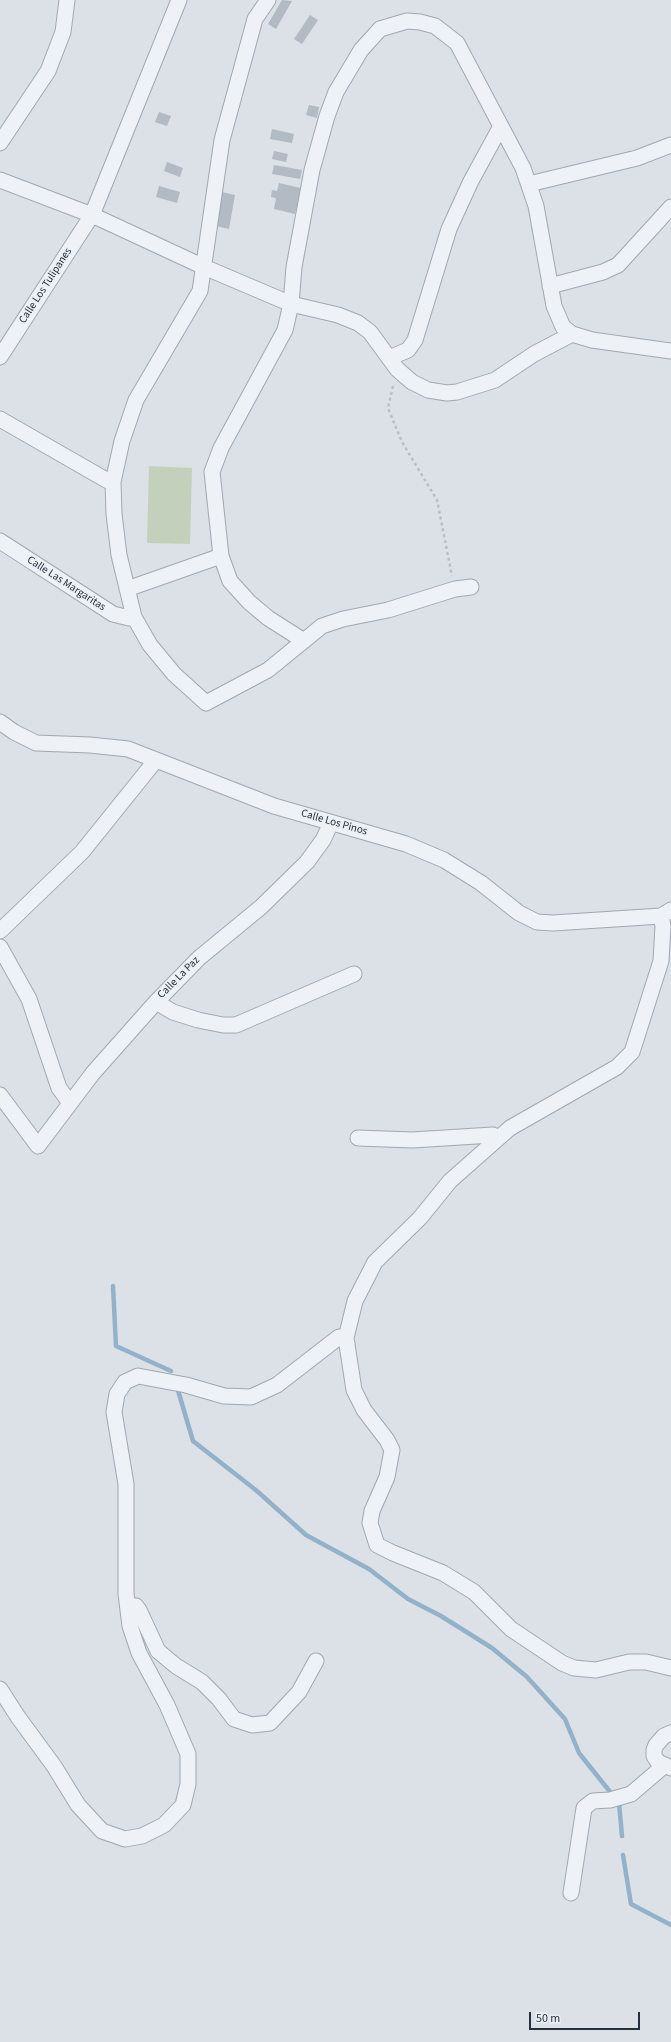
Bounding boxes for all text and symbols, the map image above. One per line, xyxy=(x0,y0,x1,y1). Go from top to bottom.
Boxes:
street label: Calle Los Tulipanes xyxy=(17,246,75,326)
street label: Calle Las Margaritas xyxy=(24,554,108,614)
street label: Calle Los Pinos xyxy=(299,807,369,839)
street label: Calle La Paz xyxy=(155,954,203,1002)
scale bar xyxy=(531,2004,642,2030)
text: 50 m xyxy=(536,2010,560,2027)

